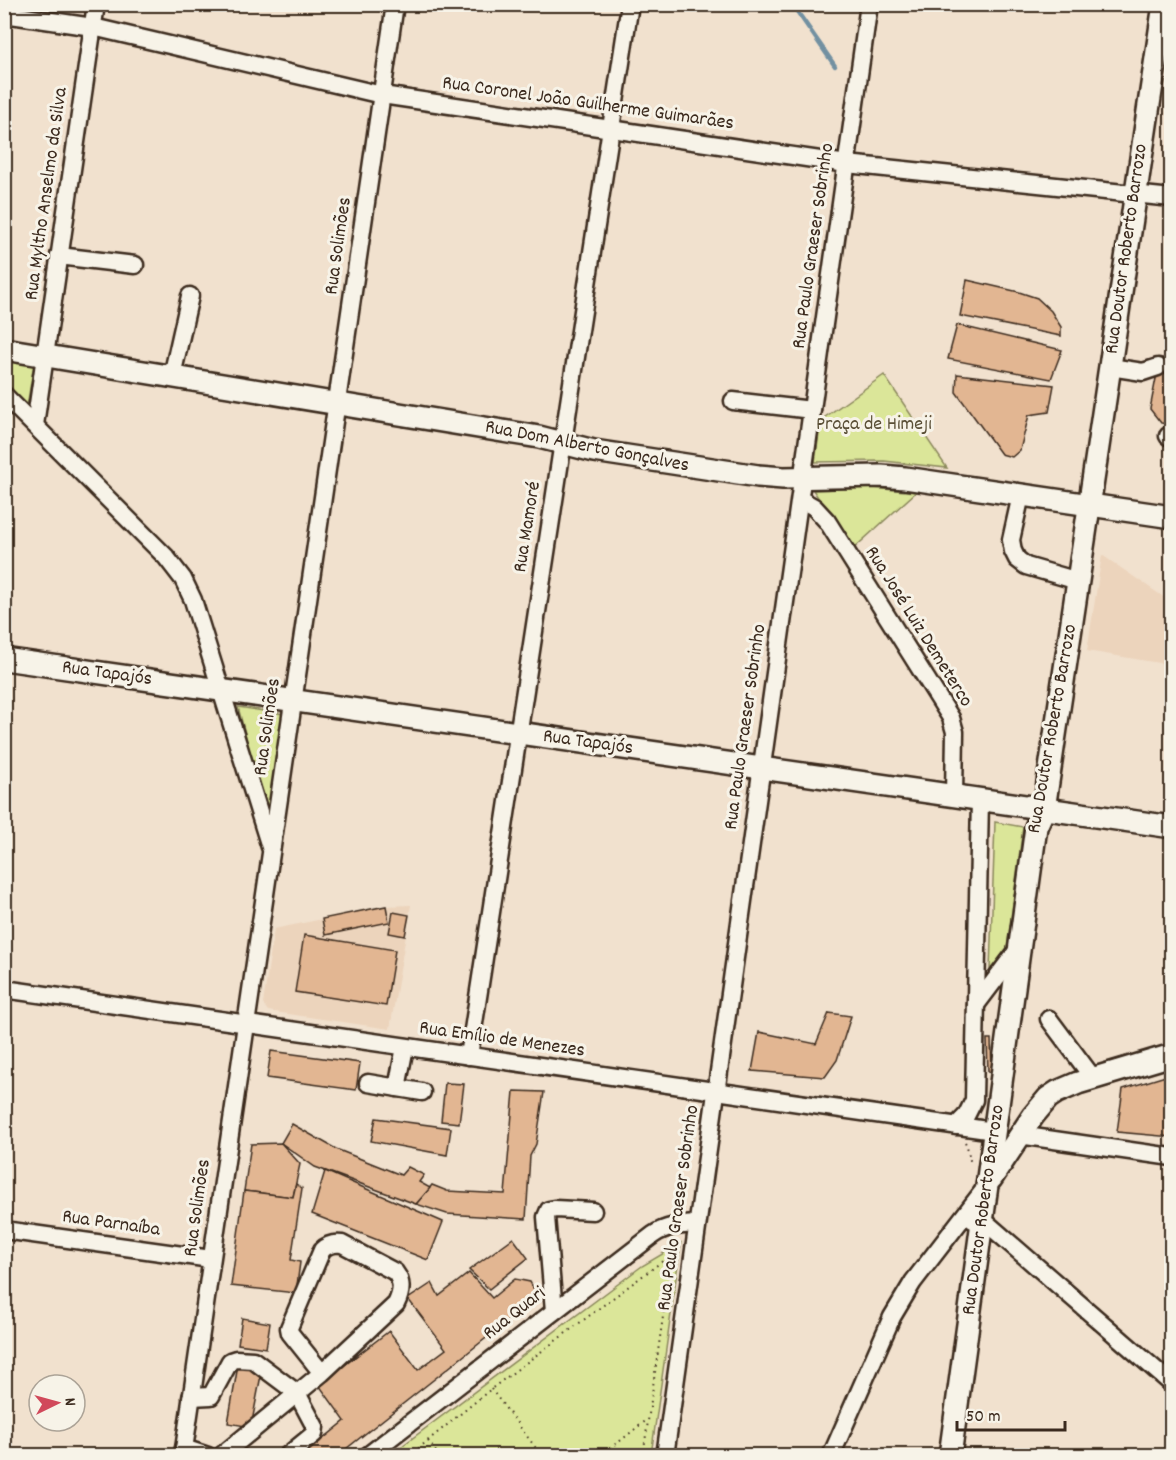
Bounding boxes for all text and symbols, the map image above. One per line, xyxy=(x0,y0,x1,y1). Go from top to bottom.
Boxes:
street label: Rua Coronel João Guilherme Guimarães xyxy=(440,70,736,138)
street label: Rua Myltho Anselmo da Silva xyxy=(18,85,76,302)
street label: Rua Paulo Graeser Sobrinho xyxy=(786,141,842,351)
street label: Rua Doutor Roberto Barrozo xyxy=(1098,142,1156,356)
street label: Rua Solimões xyxy=(318,195,360,297)
park label: Praça de Himeji xyxy=(816,411,932,439)
street label: Rua Dom Alberto Gonçalves xyxy=(483,413,691,481)
street label: Rua Mamoré xyxy=(507,479,549,575)
street label: Rua José Luiz Demeterco xyxy=(857,541,979,713)
street label: Rua Paulo Graeser Sobrinho xyxy=(718,622,774,832)
street label: Rua Doutor Roberto Barrozo xyxy=(1021,622,1085,836)
street label: Rua Tapajós xyxy=(60,654,154,694)
street label: Rua Solimões xyxy=(247,676,289,778)
street label: Rua Tapajós xyxy=(541,723,635,763)
street label: Rua Emílio de Menezes xyxy=(417,1015,587,1065)
street label: Rua Paulo Graeser Sobrinho xyxy=(651,1103,707,1313)
street label: Rua Doutor Roberto Barrozo xyxy=(955,1103,1013,1317)
street label: Rua Solimões xyxy=(177,1157,219,1259)
street label: Rua Parnaíba xyxy=(60,1203,162,1245)
street label: Rua Quari xyxy=(478,1280,553,1348)
north arrow xyxy=(27,1373,87,1433)
scale bar xyxy=(957,1394,1065,1432)
text: N xyxy=(58,1397,81,1407)
text: 50 m xyxy=(966,1405,1001,1430)

